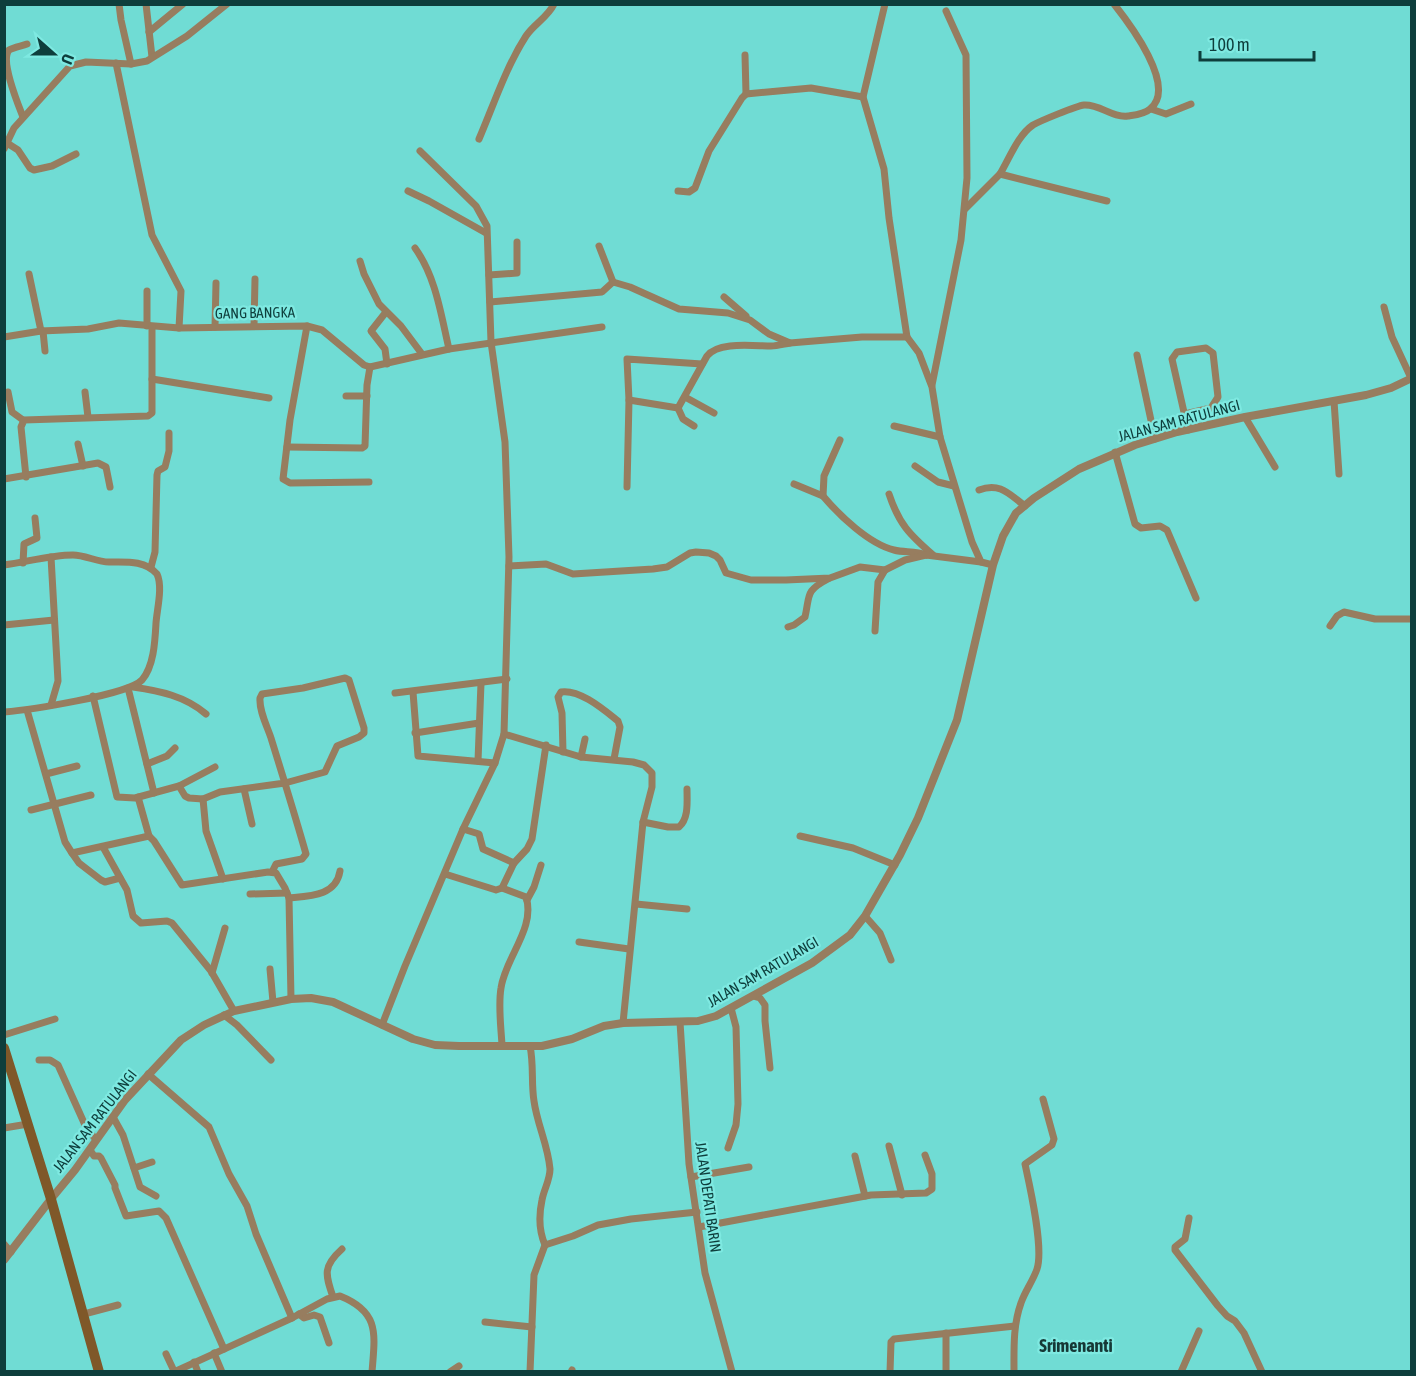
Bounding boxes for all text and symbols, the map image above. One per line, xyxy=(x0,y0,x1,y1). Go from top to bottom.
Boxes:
north arrow xyxy=(24,24,84,84)
scale bar xyxy=(1200,24,1314,62)
text: 100 m xyxy=(1209,34,1250,55)
text: U xyxy=(58,52,78,67)
street label: GANG BANGKA xyxy=(215,303,296,322)
street label: JALAN SAM RATULANGI xyxy=(1116,396,1242,445)
street label: JALAN SAM RATULANGI xyxy=(704,933,821,1010)
street label: JALAN SAM RATULANGI xyxy=(49,1066,140,1175)
street label: JALAN DEPATI BARIN xyxy=(692,1140,725,1253)
district label: Srimenanti xyxy=(1039,1335,1113,1356)

